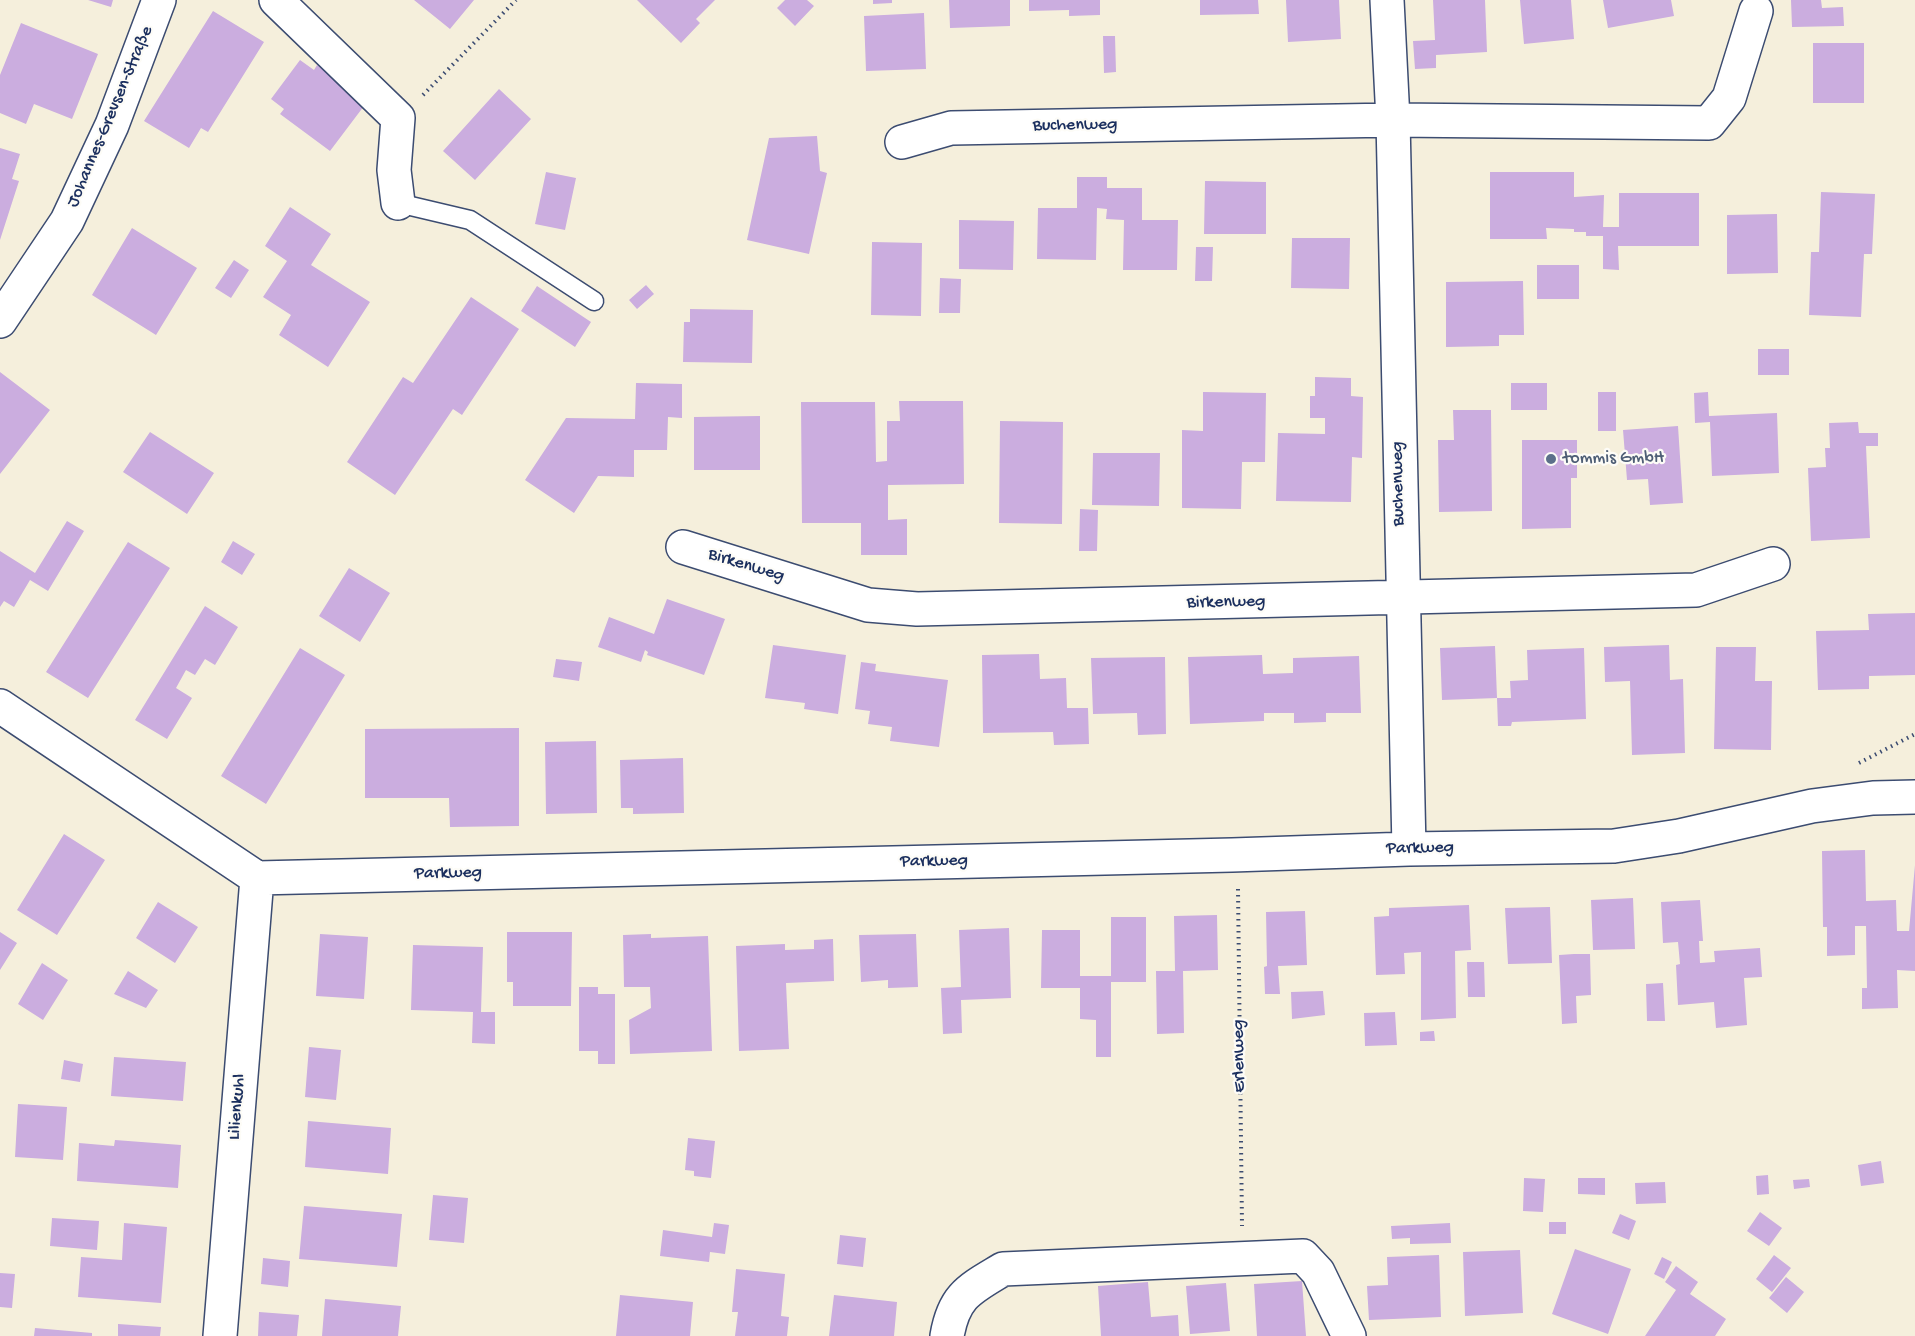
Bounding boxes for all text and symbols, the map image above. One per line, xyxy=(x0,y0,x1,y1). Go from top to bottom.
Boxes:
street label: Johannes-Grevsen-Straße xyxy=(63,23,159,211)
street label: Buchenweg xyxy=(1032,114,1118,138)
street label: Buchenweg xyxy=(1387,441,1411,527)
place label: tommis GmbH xyxy=(1563,448,1664,470)
marker: tommis GmbH xyxy=(1544,452,1558,466)
street label: Birkenweg xyxy=(705,544,787,588)
street label: Birkenweg xyxy=(1186,592,1266,614)
street label: Parkweg xyxy=(1386,838,1454,860)
street label: Parkweg xyxy=(900,851,968,873)
street label: Parkweg xyxy=(414,863,482,885)
street label: Erlenweg xyxy=(1229,1019,1251,1093)
street label: Lilienkuhl xyxy=(224,1073,252,1141)

